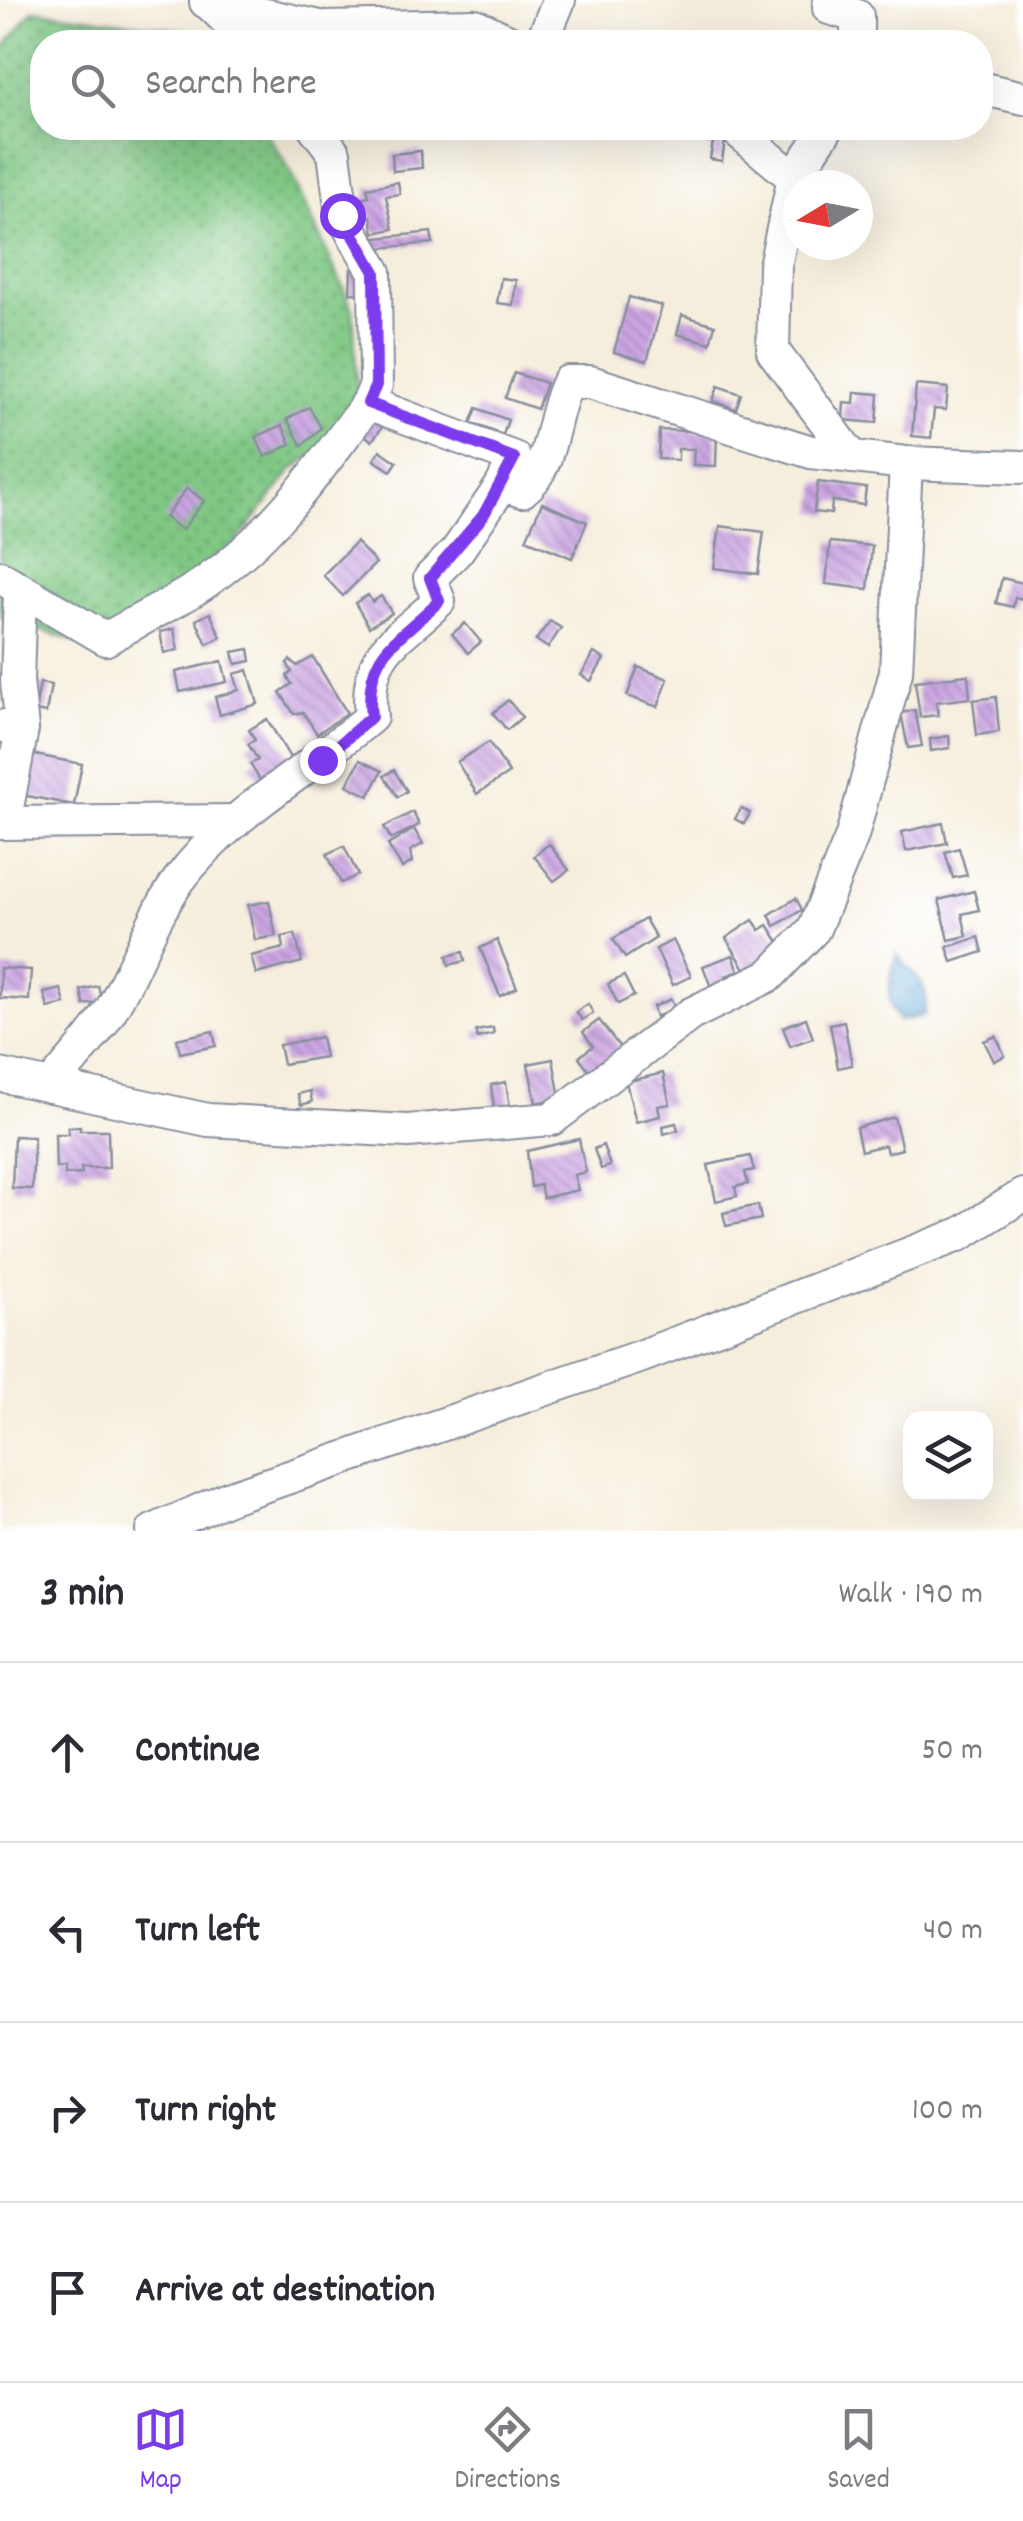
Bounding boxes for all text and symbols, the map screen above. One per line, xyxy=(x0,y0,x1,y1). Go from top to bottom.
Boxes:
search box xyxy=(30,30,993,140)
icon: search xyxy=(65,58,120,113)
text: Search here xyxy=(145,58,317,113)
north arrow xyxy=(783,170,873,260)
route start xyxy=(320,193,366,239)
route end xyxy=(300,738,346,784)
map controls xyxy=(903,1411,993,1501)
button: layers xyxy=(903,1411,993,1501)
text: 3 min xyxy=(40,1566,124,1626)
text: Walk · 190 m xyxy=(838,1573,983,1619)
icon: ahead xyxy=(40,1725,95,1780)
text: Continue xyxy=(135,1725,260,1780)
text: 50 m xyxy=(921,1729,983,1775)
icon: left xyxy=(40,1905,95,1960)
text: Turn left xyxy=(135,1905,260,1960)
text: 40 m xyxy=(923,1909,983,1955)
icon: right xyxy=(40,2085,95,2140)
text: Turn right xyxy=(135,2085,276,2140)
text: 100 m xyxy=(912,2089,983,2135)
icon: arrive xyxy=(40,2265,95,2320)
text: Arrive at destination xyxy=(135,2265,435,2320)
tab: Map xyxy=(133,2402,188,2502)
tab: Directions xyxy=(455,2402,561,2502)
tab: Saved xyxy=(827,2402,890,2502)

